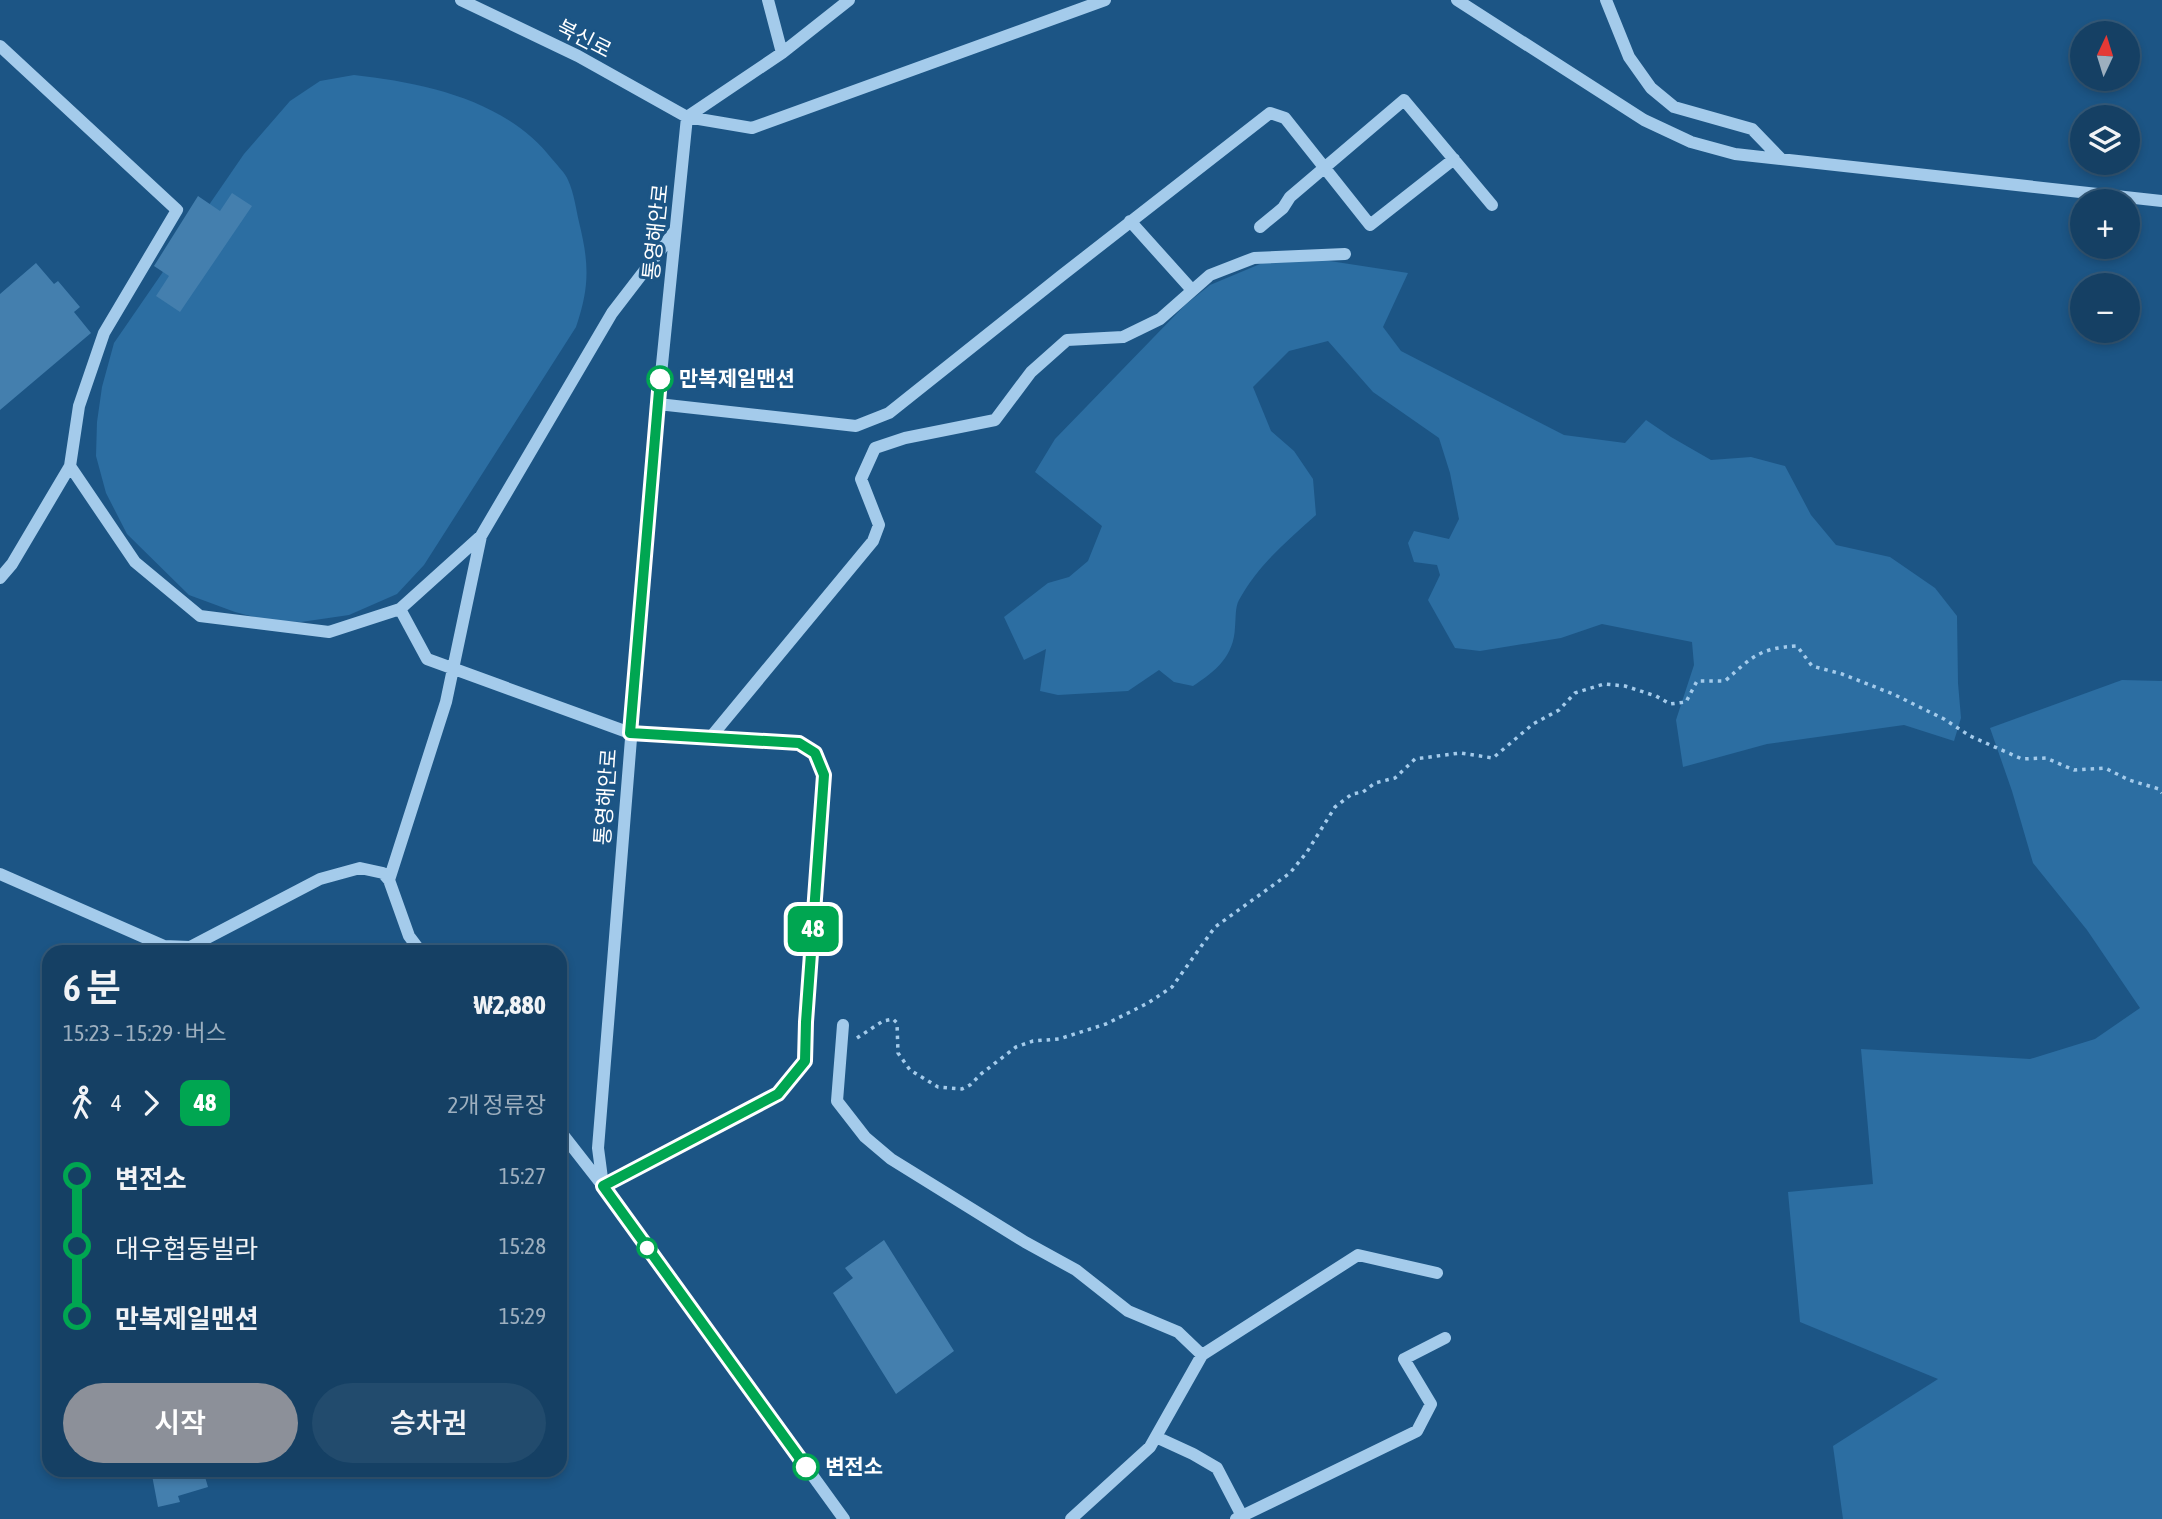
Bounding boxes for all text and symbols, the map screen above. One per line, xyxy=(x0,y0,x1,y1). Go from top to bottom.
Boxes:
street label: 북신로 xyxy=(553,14,616,62)
north arrow xyxy=(2070,21,2140,91)
map controls xyxy=(2070,21,2140,343)
button: layers xyxy=(2070,105,2140,175)
street label: 통영해안로 xyxy=(638,183,672,281)
button: + xyxy=(2070,189,2140,259)
button: − xyxy=(2070,273,2140,343)
marker: 만복제일맨션 xyxy=(647,366,673,392)
place label: 만복제일맨션 xyxy=(679,366,795,390)
street label: 통영해안로 xyxy=(590,748,620,846)
line badge: 48 xyxy=(782,906,844,952)
text: 48 xyxy=(802,915,824,942)
text: 6 분 xyxy=(63,966,121,1009)
text: ₩2,880 xyxy=(474,990,546,1020)
text: 15:23 – 15:29 · 버스 xyxy=(63,1020,227,1046)
icon: walk xyxy=(63,1084,101,1122)
icon: forward xyxy=(132,1084,170,1122)
text: 48 xyxy=(194,1089,216,1116)
text: 4 xyxy=(111,1090,122,1116)
text: 2개 정류장 xyxy=(447,1092,546,1118)
text: 15:27 xyxy=(499,1163,546,1189)
text: 변전소 xyxy=(115,1164,187,1194)
text: 15:28 xyxy=(499,1233,546,1259)
text: 대우협동빌라 xyxy=(115,1234,259,1264)
unlabelled marker xyxy=(637,1238,657,1258)
text: 15:29 xyxy=(499,1303,546,1329)
text: 만복제일맨션 xyxy=(115,1304,259,1334)
button: 시작 xyxy=(63,1383,298,1463)
button: 승차권 xyxy=(312,1383,546,1463)
marker: 변전소 xyxy=(793,1454,819,1480)
place label: 변전소 xyxy=(825,1454,883,1478)

